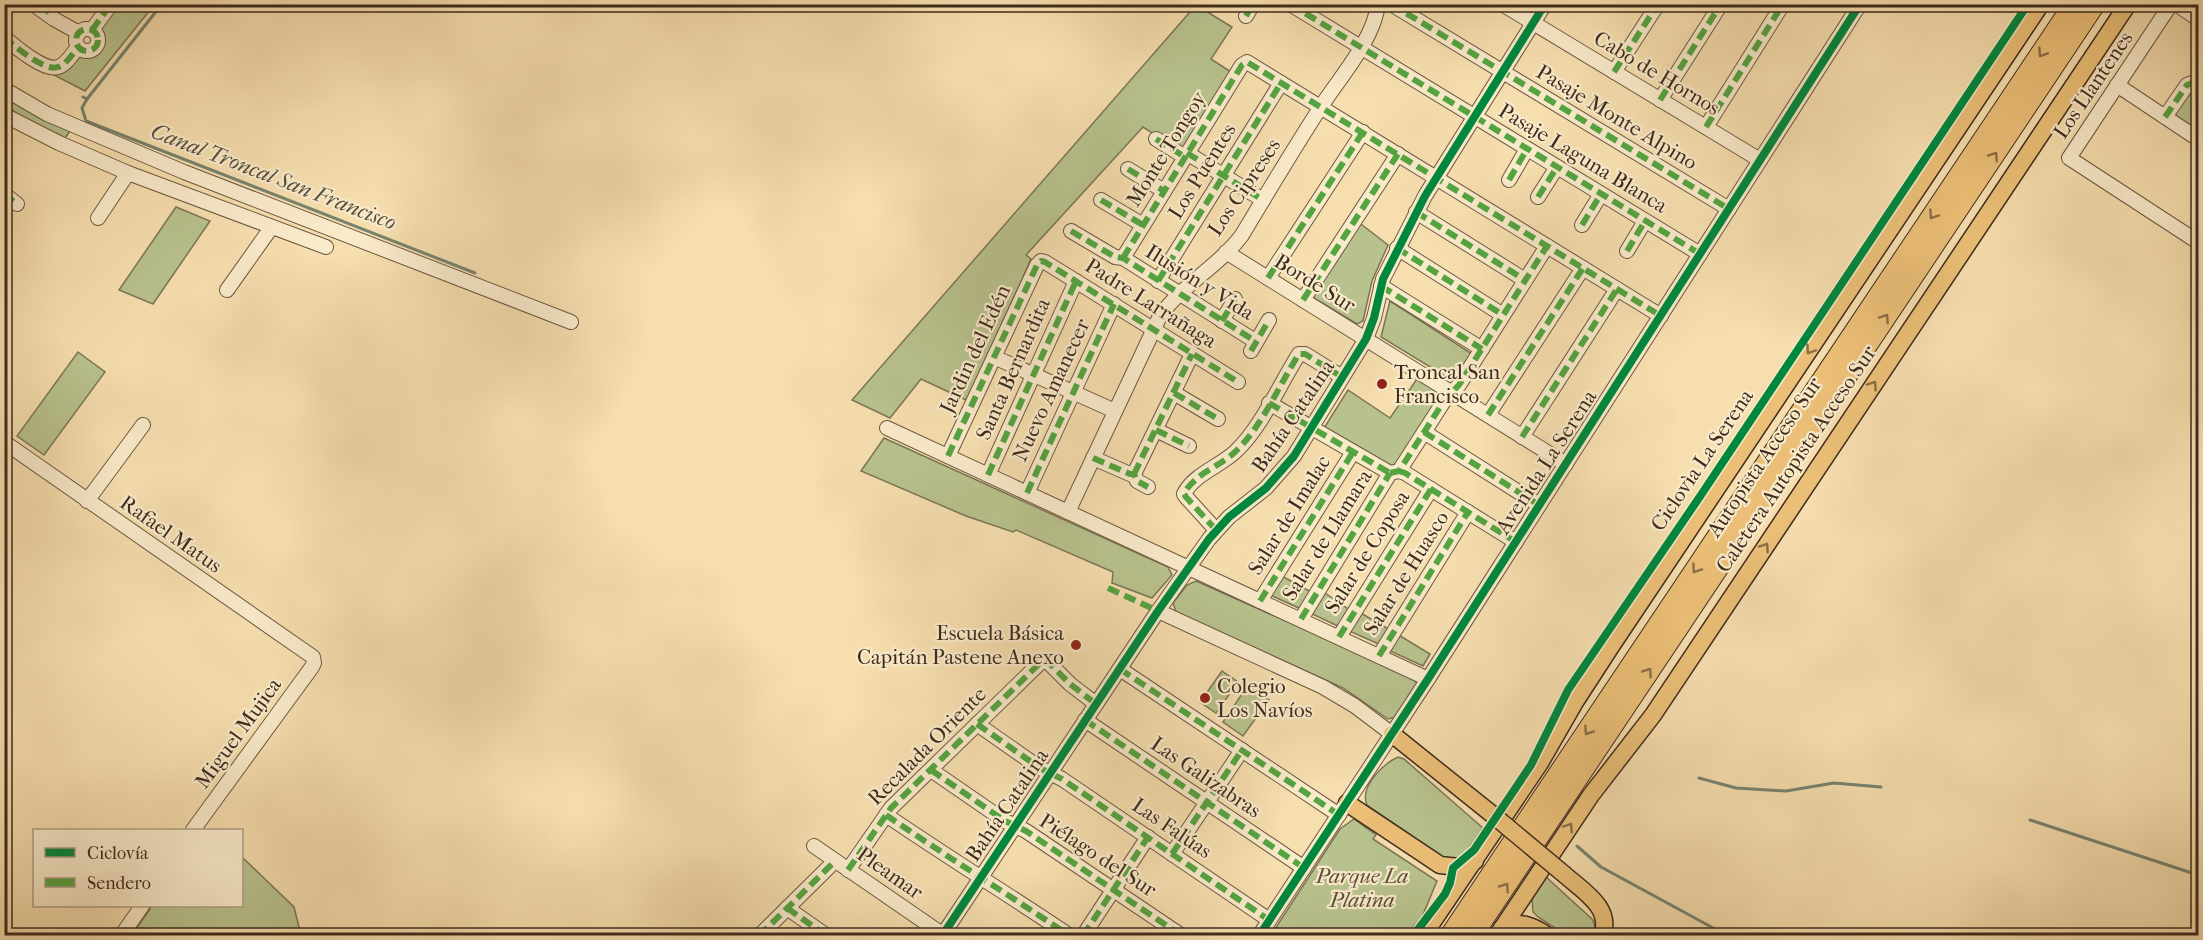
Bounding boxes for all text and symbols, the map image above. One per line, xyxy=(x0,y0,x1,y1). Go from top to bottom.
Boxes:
street label: Cabo de Hornos xyxy=(1590,26,1724,120)
street label: Los Llantenes xyxy=(2048,27,2138,143)
one-way arrow xyxy=(2038,46,2049,57)
street label: Pasaje Monte Alpino xyxy=(1532,59,1702,175)
street label: Monte Tongoy xyxy=(1121,86,1211,211)
street label: Pasaje Laguna Blanca xyxy=(1494,98,1672,218)
water label: Canal Troncal San Francisco xyxy=(147,118,400,236)
street label: Los Puentes xyxy=(1163,119,1241,223)
street label: Los Cipreses xyxy=(1203,134,1285,240)
one-way arrow xyxy=(1987,152,1998,163)
one-way arrow xyxy=(1929,208,1940,219)
street label: Ilusión y Vida xyxy=(1141,239,1259,325)
street label: Borde Sur xyxy=(1270,249,1360,317)
street label: Padre Larrañaga xyxy=(1081,253,1221,353)
street label: Jardin del Edén xyxy=(934,281,1015,419)
street label: Santa Bernardita xyxy=(971,294,1055,444)
one-way arrow xyxy=(1878,314,1889,325)
street label: Nuevo Amanecer xyxy=(1007,315,1095,465)
street label: Caletera Autopista Acceso Sur xyxy=(1711,341,1881,577)
one-way arrow xyxy=(1806,343,1817,354)
street label: Bahía Catalina xyxy=(1247,355,1340,477)
place label: Troncal San Francisco xyxy=(1394,360,1500,408)
street label: Autopista Acceso Sur xyxy=(1701,373,1826,542)
marker: Troncal San Francisco xyxy=(1375,377,1389,391)
one-way arrow xyxy=(1866,381,1877,392)
street label: Avenida La Serena xyxy=(1490,385,1602,539)
street label: Ciclovìa La Serena xyxy=(1646,385,1758,535)
street label: Salar de Imalac xyxy=(1243,451,1335,579)
street label: Salar de Llamara xyxy=(1277,465,1377,605)
street label: Salar de Coposa xyxy=(1320,486,1414,618)
street label: Rafael Matus xyxy=(116,490,227,578)
street label: Salar de Huasco xyxy=(1358,507,1454,639)
one-way arrow xyxy=(1758,543,1769,554)
one-way arrow xyxy=(1692,562,1703,573)
place label: Escuela Básica Capitán Pastene Anexo xyxy=(857,621,1064,669)
marker: Escuela Básica Capitán Pastene Anexo xyxy=(1069,638,1083,652)
one-way arrow xyxy=(1641,668,1652,679)
street label: Miguel Mujica xyxy=(190,673,286,793)
place label: Colegio Los Navíos xyxy=(1217,674,1313,722)
street label: Recalada Oriente xyxy=(863,682,991,810)
marker: Colegio Los Navíos xyxy=(1198,691,1212,705)
one-way arrow xyxy=(1583,725,1595,735)
street label: Las Galizabras xyxy=(1146,731,1266,823)
street label: Bahía Catalina xyxy=(961,744,1054,866)
street label: Las Falúas xyxy=(1128,793,1216,863)
street label: Piélago del Sur xyxy=(1035,808,1161,902)
one-way arrow xyxy=(1562,823,1573,834)
legend xyxy=(33,829,243,907)
street label: Pleamar xyxy=(853,842,927,904)
text: Ciclovía xyxy=(87,843,149,864)
park label: Parque La Platina xyxy=(1315,864,1408,912)
text: Sendero xyxy=(87,873,151,894)
one-way arrow xyxy=(1498,883,1509,894)

